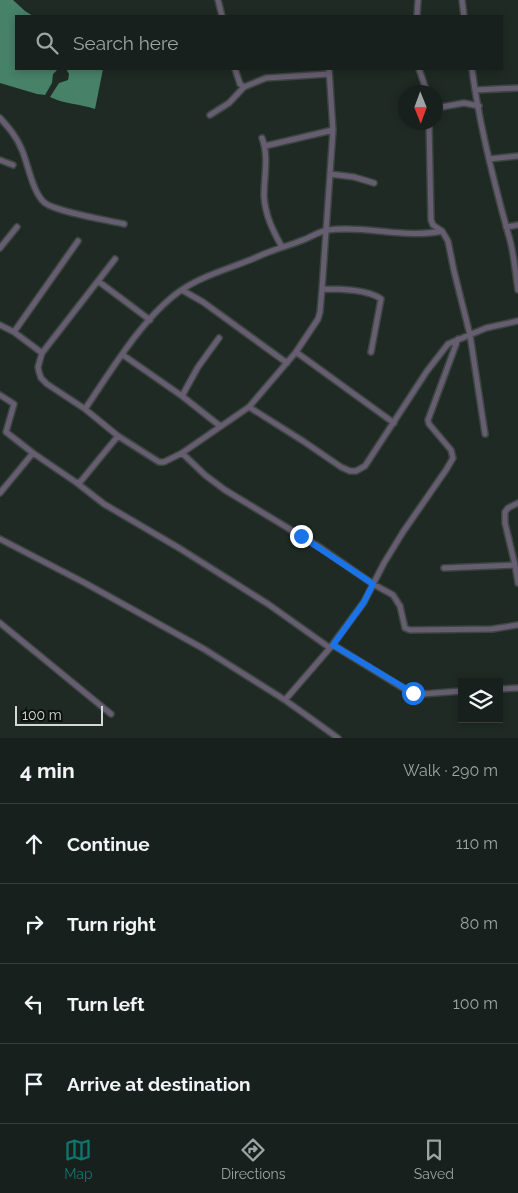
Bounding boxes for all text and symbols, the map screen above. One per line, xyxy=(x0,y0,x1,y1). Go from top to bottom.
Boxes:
search box xyxy=(15,15,503,70)
icon: search xyxy=(33,29,61,57)
text: Search here xyxy=(73,32,179,54)
north arrow xyxy=(398,85,443,130)
route end xyxy=(290,525,313,548)
map controls xyxy=(458,678,503,723)
button: layers xyxy=(458,678,503,723)
route start xyxy=(402,682,425,705)
scale bar xyxy=(15,703,102,726)
text: 100 m xyxy=(22,707,62,723)
text: 4 min xyxy=(20,758,75,783)
text: Walk · 290 m xyxy=(403,761,498,780)
icon: ahead xyxy=(20,830,48,858)
text: Continue xyxy=(67,833,150,855)
text: 110 m xyxy=(456,834,498,853)
icon: right xyxy=(20,910,48,938)
text: Turn right xyxy=(67,913,156,935)
text: 80 m xyxy=(460,914,498,933)
icon: left xyxy=(20,990,48,1018)
text: Turn left xyxy=(67,993,144,1015)
text: 100 m xyxy=(453,994,498,1013)
icon: arrive xyxy=(20,1070,48,1098)
text: Arrive at destination xyxy=(67,1073,251,1095)
tab: Map xyxy=(64,1136,93,1182)
tab: Directions xyxy=(221,1136,286,1182)
tab: Saved xyxy=(414,1136,454,1182)

